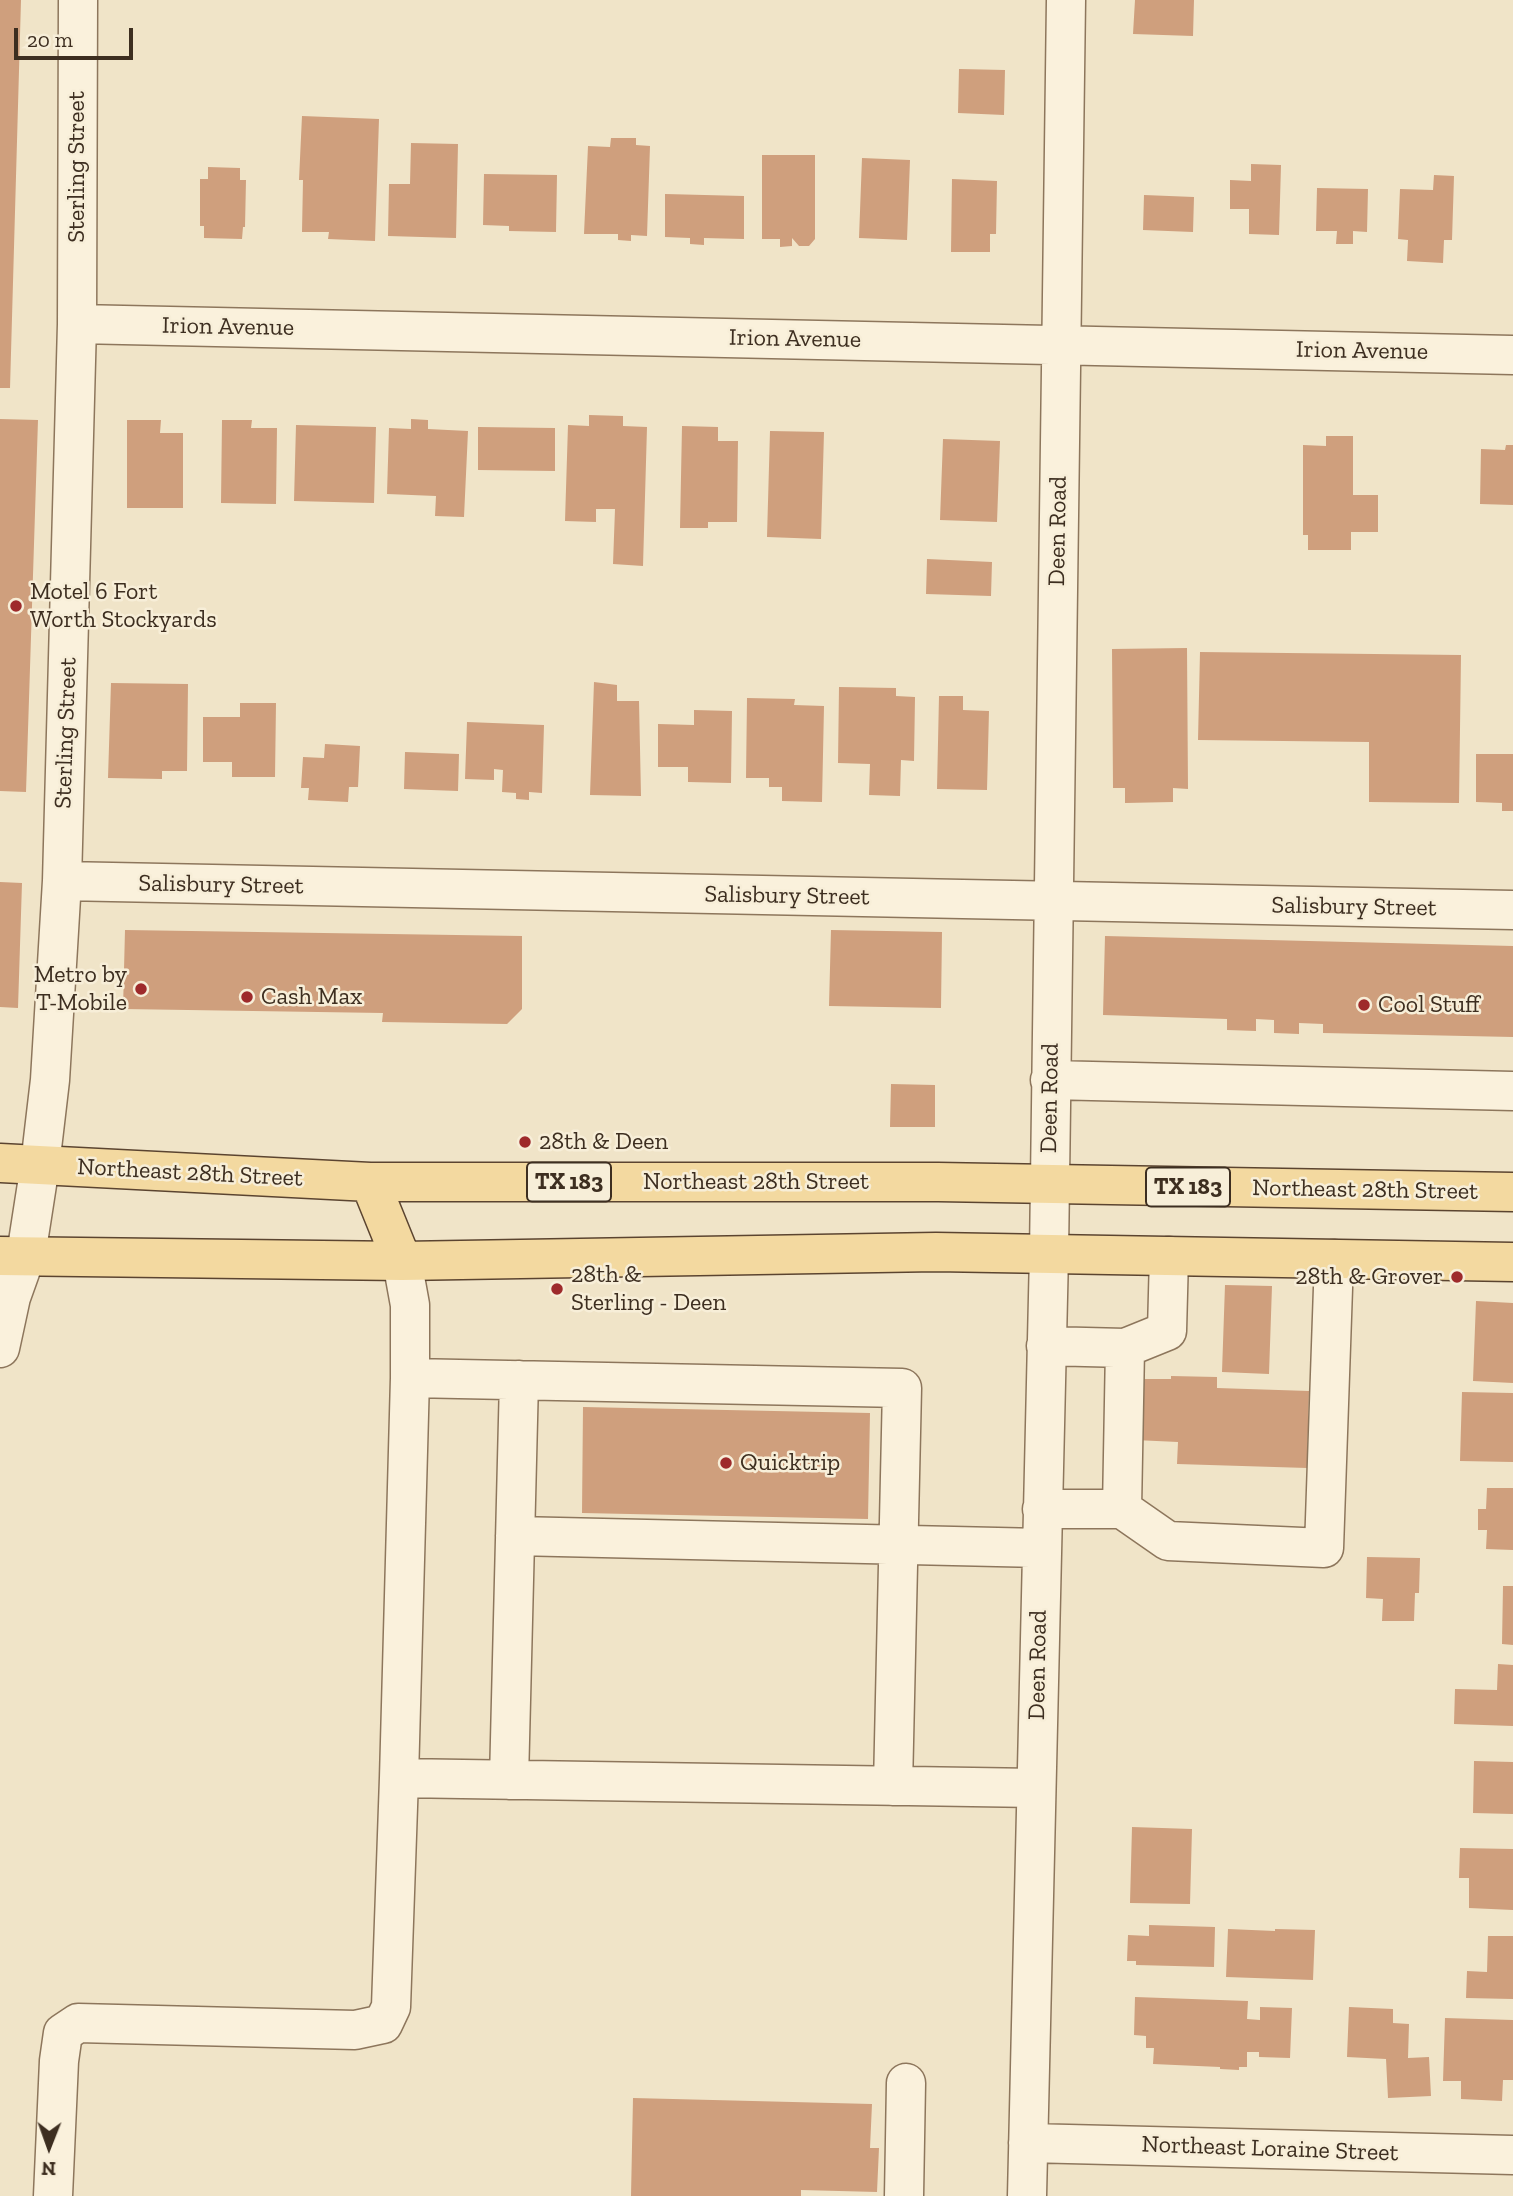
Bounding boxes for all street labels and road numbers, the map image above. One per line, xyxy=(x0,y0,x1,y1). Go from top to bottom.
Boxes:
street label: Sterling Street xyxy=(63,91,91,243)
street label: Irion Avenue xyxy=(162,311,294,343)
street label: Irion Avenue xyxy=(729,323,861,355)
street label: Irion Avenue xyxy=(1296,335,1428,367)
street label: Deen Road xyxy=(1043,476,1073,586)
street label: Sterling Street xyxy=(49,657,83,809)
street label: Salisbury Street xyxy=(138,869,304,901)
street label: Salisbury Street xyxy=(704,880,870,912)
street label: Salisbury Street xyxy=(1271,891,1437,923)
street label: Deen Road xyxy=(1035,1043,1065,1153)
street label: Northeast 28th Street xyxy=(76,1153,304,1193)
road number: TX 183 xyxy=(527,1162,611,1202)
street label: Northeast 28th Street xyxy=(643,1168,869,1196)
road number: TX 183 xyxy=(1146,1168,1230,1206)
street label: Northeast 28th Street xyxy=(1252,1174,1478,1206)
street label: Deen Road xyxy=(1023,1610,1053,1720)
street label: Northeast Loraine Street xyxy=(1141,2130,1399,2168)

